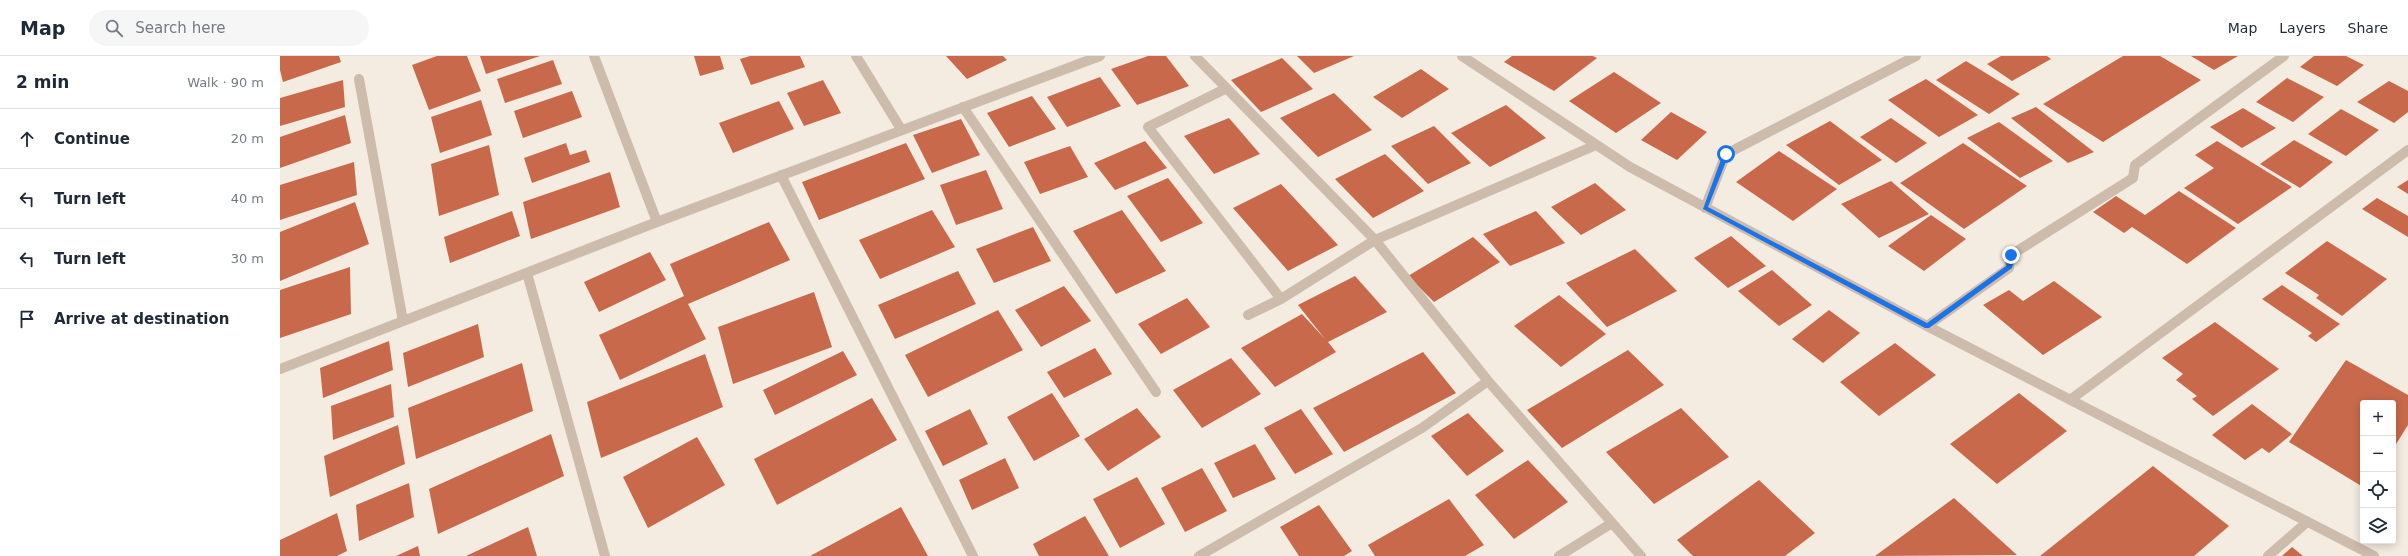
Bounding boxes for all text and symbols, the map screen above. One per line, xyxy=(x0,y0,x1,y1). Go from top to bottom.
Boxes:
search box xyxy=(89,10,369,46)
text: Map xyxy=(20,17,65,39)
icon: search xyxy=(103,17,125,39)
text: Search here xyxy=(135,19,225,37)
text: Map xyxy=(2228,20,2257,36)
text: Layers xyxy=(2279,20,2326,36)
text: Share xyxy=(2348,20,2388,36)
text: 2 min xyxy=(16,72,69,92)
text: Walk · 90 m xyxy=(187,75,264,90)
icon: ahead xyxy=(16,128,38,150)
text: Continue xyxy=(54,130,130,148)
text: 20 m xyxy=(231,131,264,146)
route start xyxy=(1717,145,1735,163)
icon: left xyxy=(16,188,38,210)
text: Turn left xyxy=(54,190,126,208)
text: 40 m xyxy=(231,191,264,206)
route end xyxy=(2002,246,2020,264)
icon: left xyxy=(16,248,38,270)
text: Turn left xyxy=(54,250,126,268)
text: 30 m xyxy=(231,251,264,266)
icon: arrive xyxy=(16,308,38,330)
text: Arrive at destination xyxy=(54,310,229,328)
map controls xyxy=(2360,400,2396,544)
button: + xyxy=(2360,400,2396,436)
button: − xyxy=(2360,436,2396,472)
button: locate xyxy=(2360,472,2396,508)
button: layers xyxy=(2360,508,2396,544)

